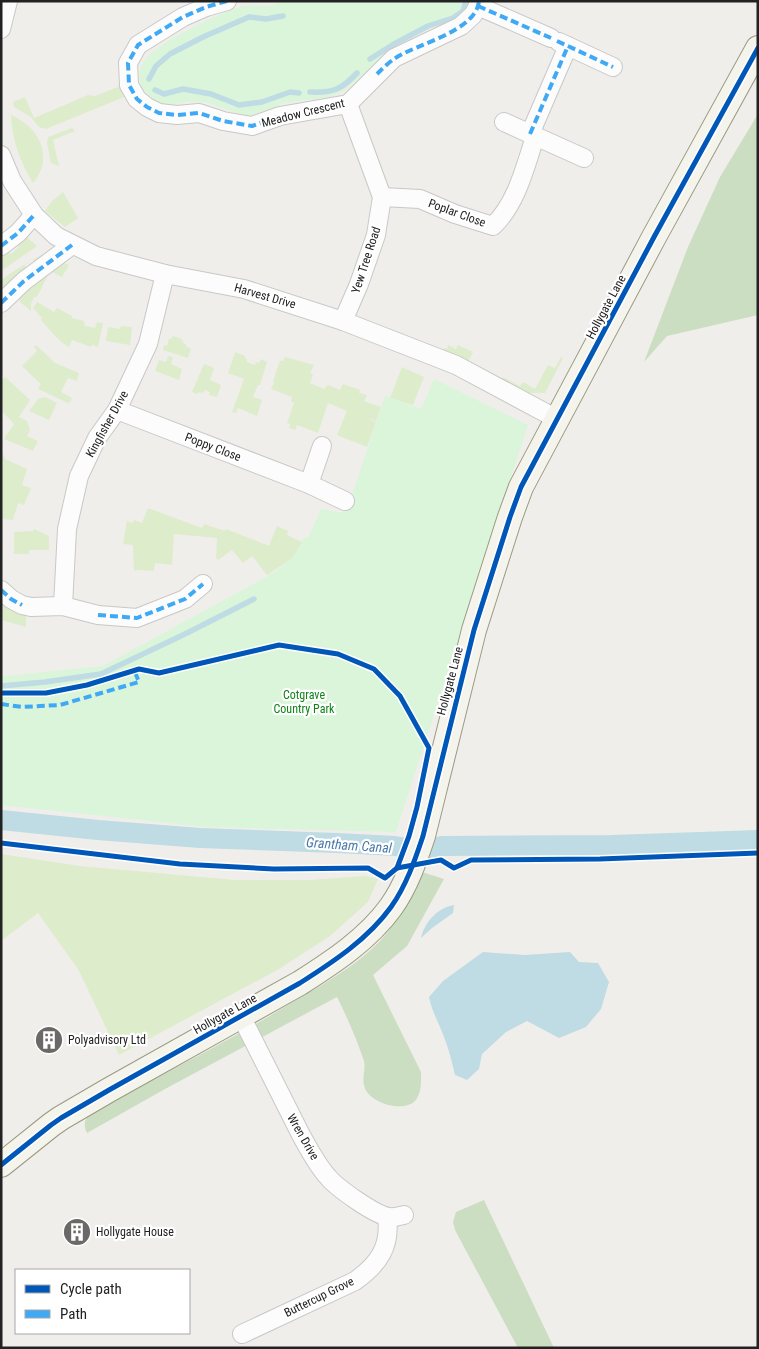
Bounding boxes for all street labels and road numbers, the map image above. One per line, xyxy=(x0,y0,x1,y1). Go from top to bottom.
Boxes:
street label: Meadow Crescent xyxy=(260,96,346,130)
street label: Poplar Close xyxy=(426,196,488,230)
street label: Yew Tree Road xyxy=(349,225,383,295)
street label: Hollygate Lane xyxy=(583,272,629,341)
street label: Harvest Drive xyxy=(233,281,298,312)
street label: Kingfisher Drive xyxy=(83,388,131,460)
street label: Poppy Close xyxy=(183,430,243,464)
street label: Hollygate Lane xyxy=(434,645,466,717)
street label: Hollygate Lane xyxy=(191,991,259,1037)
street label: Wren Drive xyxy=(284,1112,322,1163)
street label: Buttercup Grove xyxy=(282,1274,357,1320)

